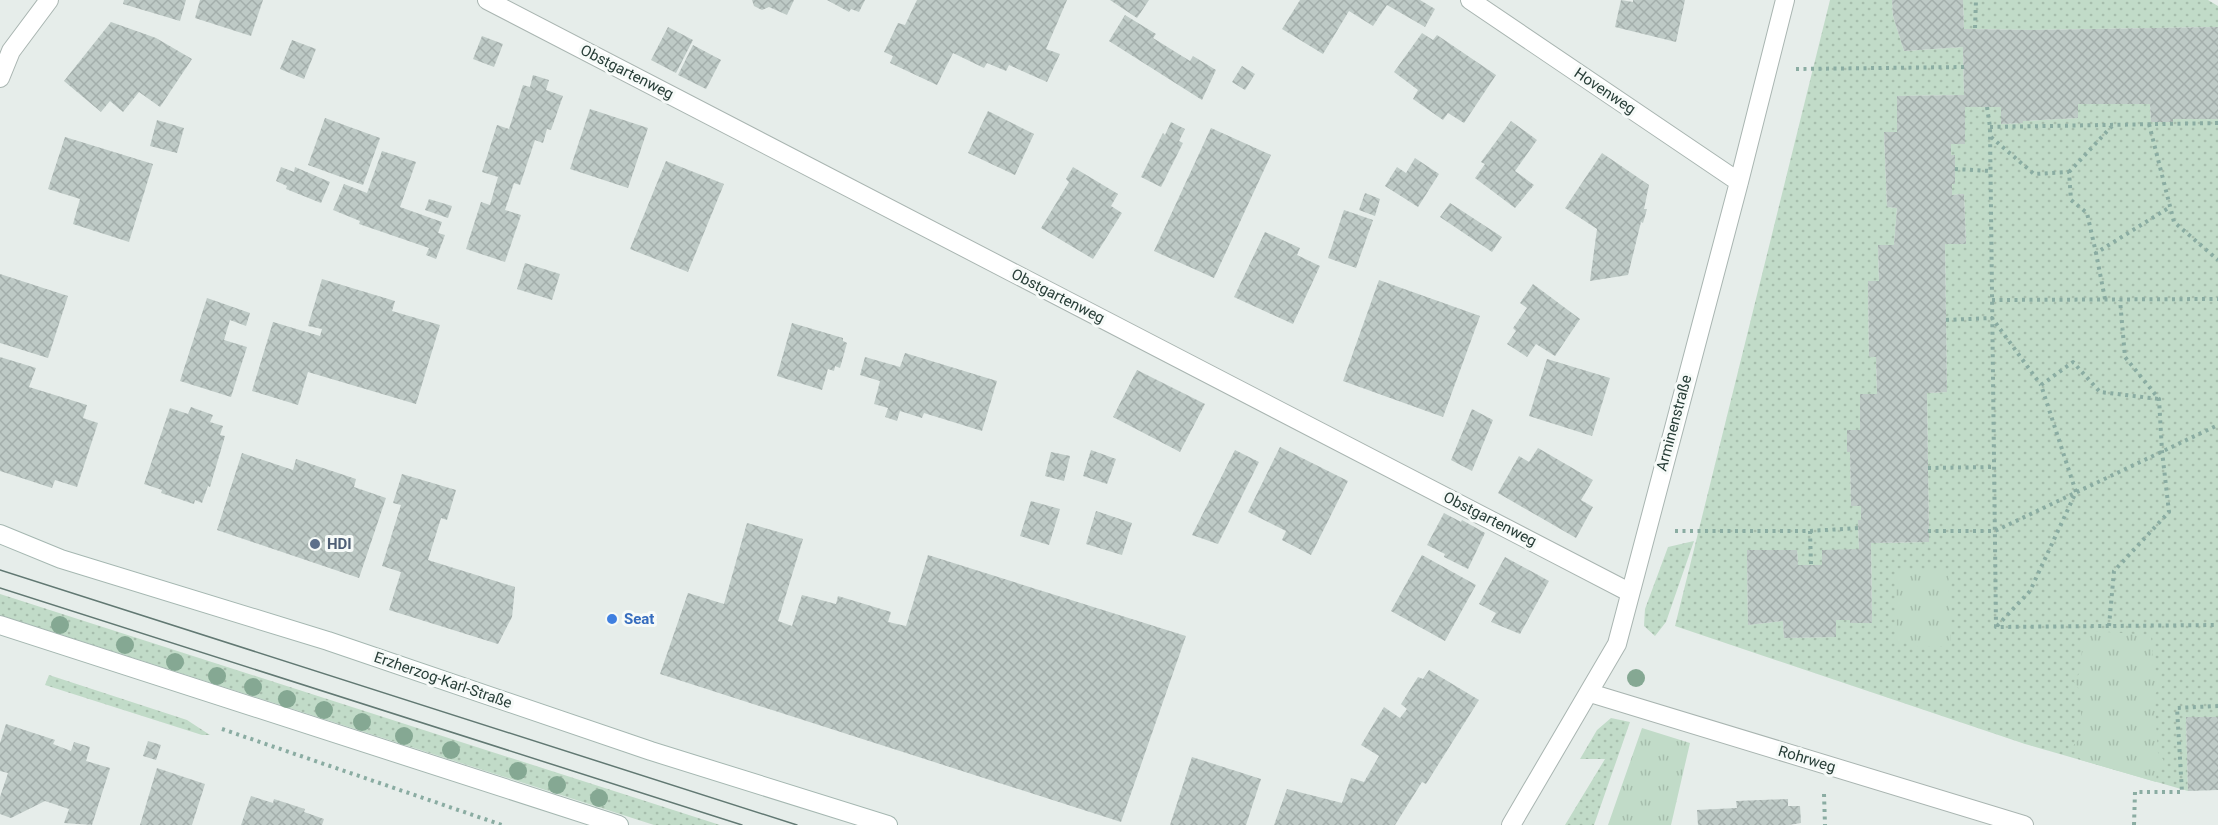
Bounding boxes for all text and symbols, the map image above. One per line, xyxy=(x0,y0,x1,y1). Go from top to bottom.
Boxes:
street label: Obstgartenweg xyxy=(577,41,677,103)
street label: Hovenweg xyxy=(1571,64,1639,118)
street label: Obstgartenweg xyxy=(1008,265,1108,327)
street label: Arminenstraße xyxy=(1653,373,1695,473)
street label: Obstgartenweg xyxy=(1440,488,1540,550)
place label: HDI xyxy=(327,535,352,553)
marker: HDI xyxy=(308,537,322,551)
place label: Seat xyxy=(624,610,654,628)
marker: Seat xyxy=(605,612,619,626)
street label: Erzherzog-Karl-Straße xyxy=(372,648,514,712)
street label: Rohrweg xyxy=(1776,742,1838,776)

